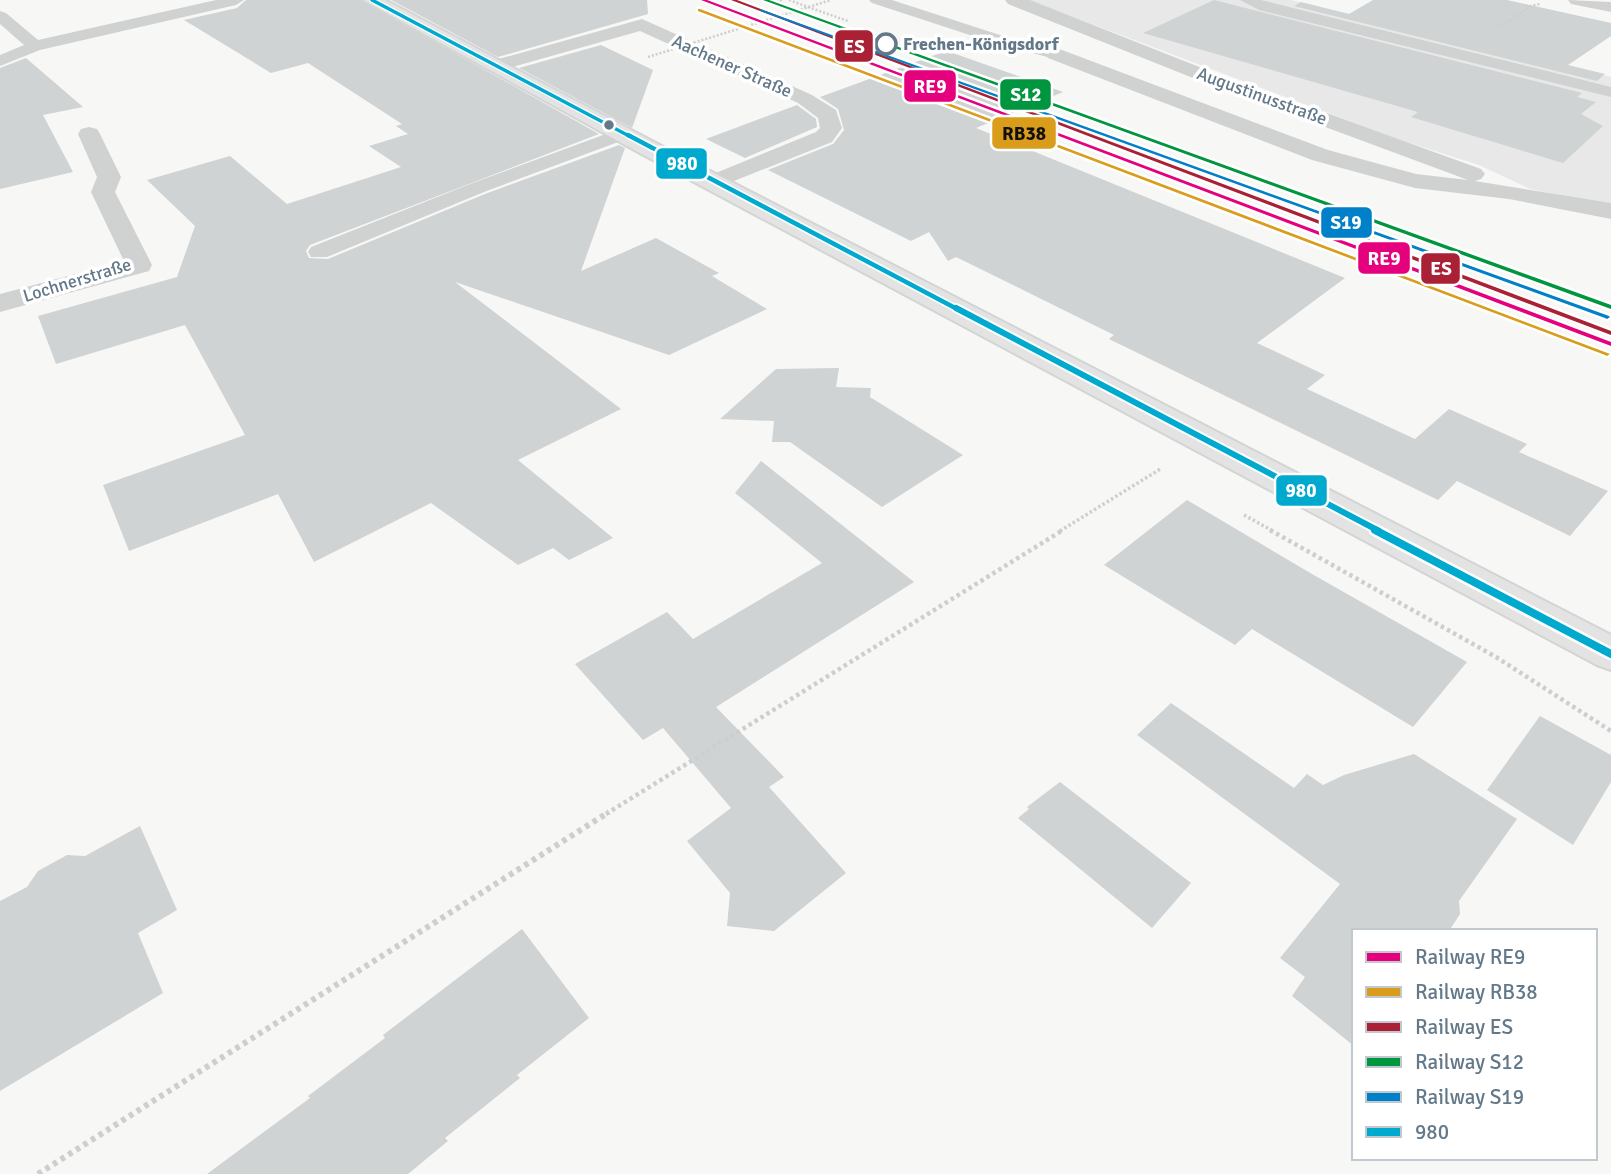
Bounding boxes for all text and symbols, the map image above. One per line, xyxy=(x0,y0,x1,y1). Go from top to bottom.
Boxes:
line badge: ES xyxy=(834,29,874,63)
street label: Aachener Straße xyxy=(669,30,795,102)
marker: Frechen-Königsdorf xyxy=(875,33,897,55)
place label: Frechen-Königsdorf xyxy=(903,33,1060,55)
text: ES xyxy=(843,35,865,59)
street label: Augustinusstraße xyxy=(1194,62,1330,130)
line badge: RE9 xyxy=(903,69,957,103)
text: RE9 xyxy=(914,75,946,99)
line badge: S12 xyxy=(999,78,1052,111)
text: S12 xyxy=(1010,83,1042,107)
line badge: RB38 xyxy=(991,116,1057,150)
unlabelled marker xyxy=(602,118,616,132)
text: RB38 xyxy=(1002,122,1046,146)
line badge: 980 xyxy=(655,147,708,180)
text: 980 xyxy=(667,152,697,176)
line badge: S19 xyxy=(1320,206,1373,239)
text: S19 xyxy=(1330,211,1362,235)
line badge: RE9 xyxy=(1357,241,1411,275)
text: RE9 xyxy=(1368,247,1400,271)
line badge: ES xyxy=(1420,252,1461,285)
street label: Lochnerstraße xyxy=(20,253,134,307)
text: ES xyxy=(1430,257,1452,281)
line badge: 980 xyxy=(1275,474,1328,507)
text: 980 xyxy=(1286,479,1316,503)
legend xyxy=(1352,929,1597,1160)
text: Railway RE9 xyxy=(1415,944,1525,970)
text: Railway RB38 xyxy=(1415,979,1538,1005)
text: Railway ES xyxy=(1415,1014,1513,1040)
text: Railway S12 xyxy=(1415,1049,1524,1075)
text: Railway S19 xyxy=(1415,1084,1524,1110)
text: 980 xyxy=(1415,1119,1449,1145)

